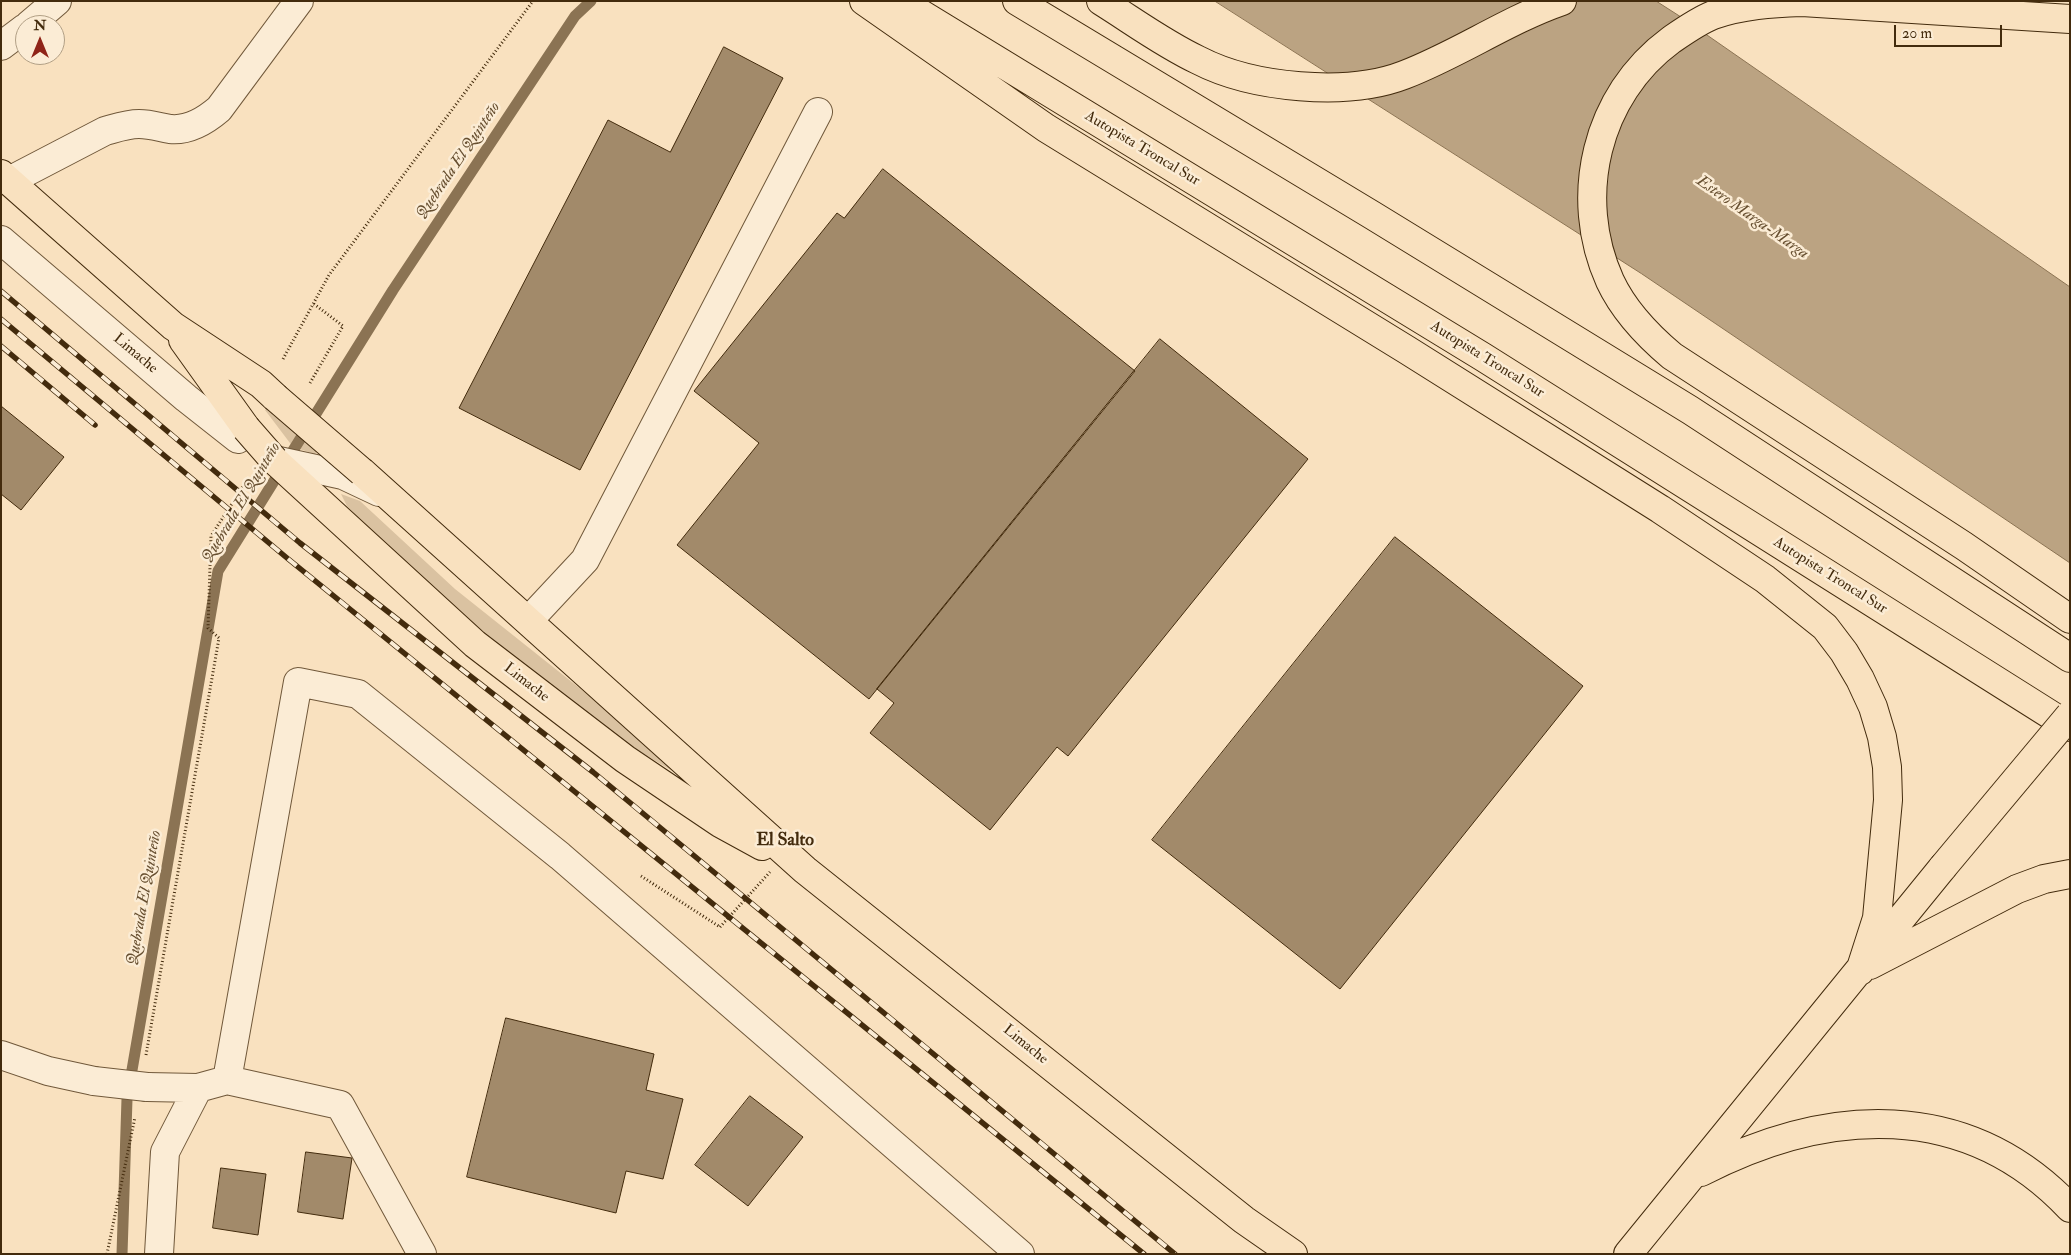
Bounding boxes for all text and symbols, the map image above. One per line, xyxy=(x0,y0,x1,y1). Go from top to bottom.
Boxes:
north arrow xyxy=(15,15,65,65)
scale bar xyxy=(1896,15,2004,47)
text: N xyxy=(34,17,46,34)
text: 20 m xyxy=(1902,24,1932,43)
water label: Quebrada El Quinteño xyxy=(413,99,505,223)
street label: Autopista Troncal Sur xyxy=(1081,108,1203,190)
water label: Estero Marga-Marga xyxy=(1692,172,1812,264)
street label: Autopista Troncal Sur xyxy=(1427,318,1547,402)
street label: Limache xyxy=(109,330,161,378)
water label: Quebrada El Quinteño xyxy=(199,440,285,566)
street label: Autopista Troncal Sur xyxy=(1770,534,1890,618)
street label: Limache xyxy=(500,660,552,706)
water label: Quebrada El Quinteño xyxy=(124,829,166,967)
district label: El Salto xyxy=(756,830,814,852)
street label: Limache xyxy=(999,1021,1051,1069)

